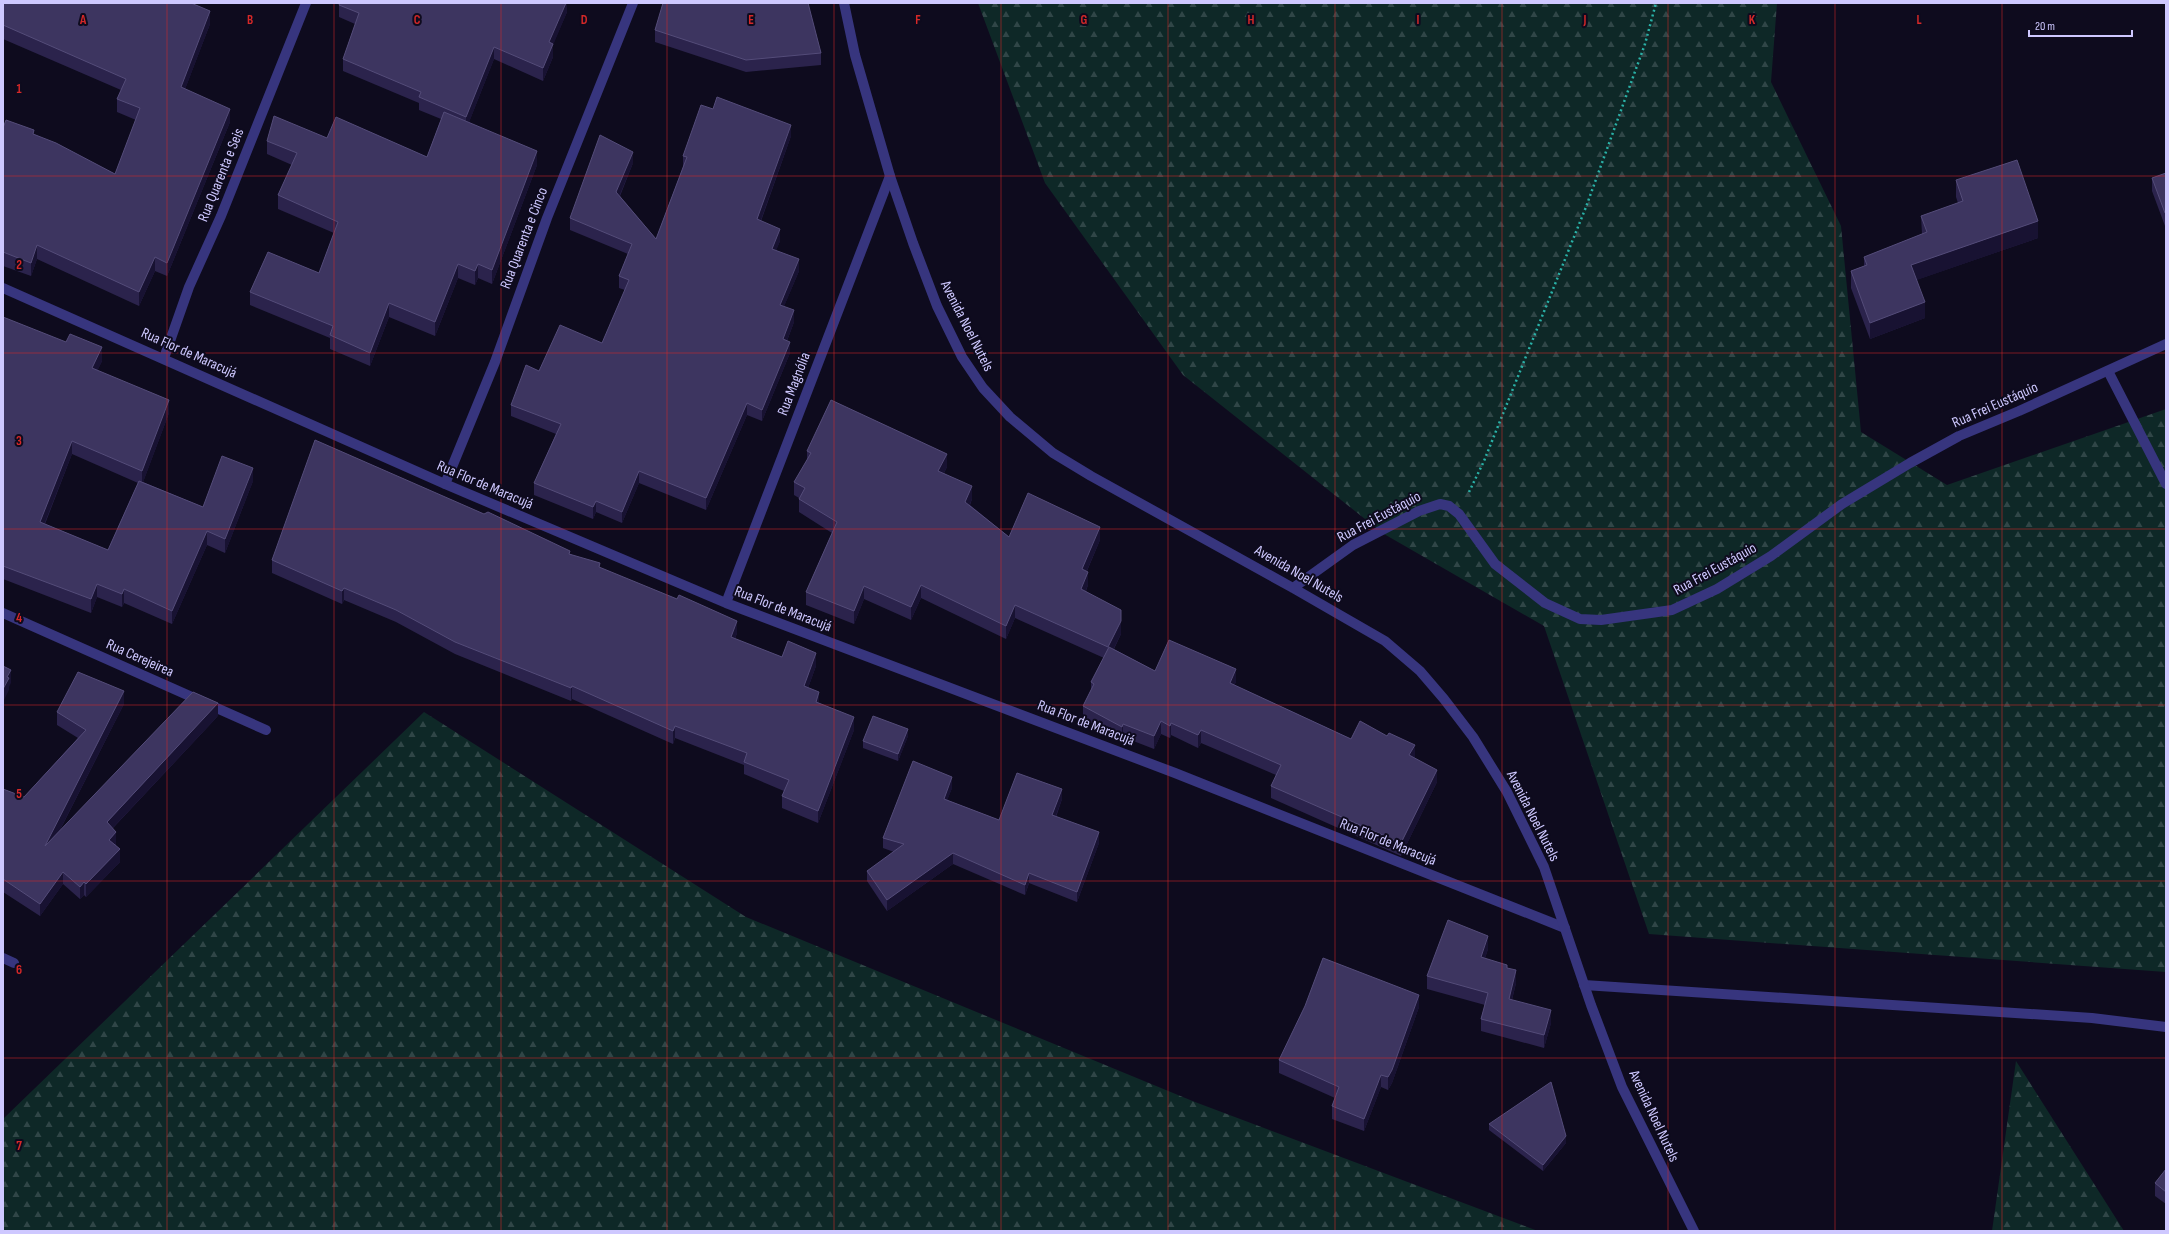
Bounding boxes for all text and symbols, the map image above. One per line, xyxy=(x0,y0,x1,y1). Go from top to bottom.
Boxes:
text: A xyxy=(79,12,87,28)
text: B xyxy=(247,12,253,28)
text: C xyxy=(414,12,421,28)
text: D xyxy=(581,12,588,28)
text: E xyxy=(748,12,754,28)
text: F xyxy=(915,12,921,28)
text: G xyxy=(1081,12,1088,28)
text: H xyxy=(1248,12,1255,28)
text: I xyxy=(1417,12,1420,28)
text: J xyxy=(1583,12,1587,28)
text: K xyxy=(1749,12,1756,28)
text: L xyxy=(1916,12,1922,28)
scale bar xyxy=(2029,12,2132,38)
text: 20 m xyxy=(2035,19,2055,34)
text: 1 xyxy=(16,81,22,97)
street label: Rua Quarenta e Seis xyxy=(194,125,248,225)
street label: Rua Quarenta e Cinco xyxy=(496,185,552,291)
text: 2 xyxy=(16,257,22,273)
street label: Avenida Noel Nutels xyxy=(936,277,998,375)
street label: Rua Flor de Maracujá xyxy=(138,323,240,383)
street label: Rua Magnólia xyxy=(773,349,815,418)
street label: Rua Frei Eustáquio xyxy=(1949,378,2041,432)
text: 3 xyxy=(16,433,22,449)
street label: Rua Flor de Maracujá xyxy=(434,456,536,514)
street label: Rua Frei Eustáquio xyxy=(1334,487,1424,547)
street label: Rua Frei Eustáquio xyxy=(1670,538,1760,600)
street label: Avenida Noel Nutels xyxy=(1250,540,1347,607)
street label: Rua Flor de Maracujá xyxy=(732,582,835,636)
text: 4 xyxy=(16,610,22,626)
street label: Rua Cerejeirea xyxy=(103,635,177,681)
street label: Rua Flor de Maracujá xyxy=(1035,696,1138,750)
street label: Avenida Noel Nutels xyxy=(1502,767,1564,865)
text: 5 xyxy=(16,786,22,802)
street label: Rua Flor de Maracujá xyxy=(1337,814,1439,870)
text: 6 xyxy=(16,962,22,978)
street label: Avenida Noel Nutels xyxy=(1624,1066,1684,1165)
text: 7 xyxy=(16,1138,22,1154)

